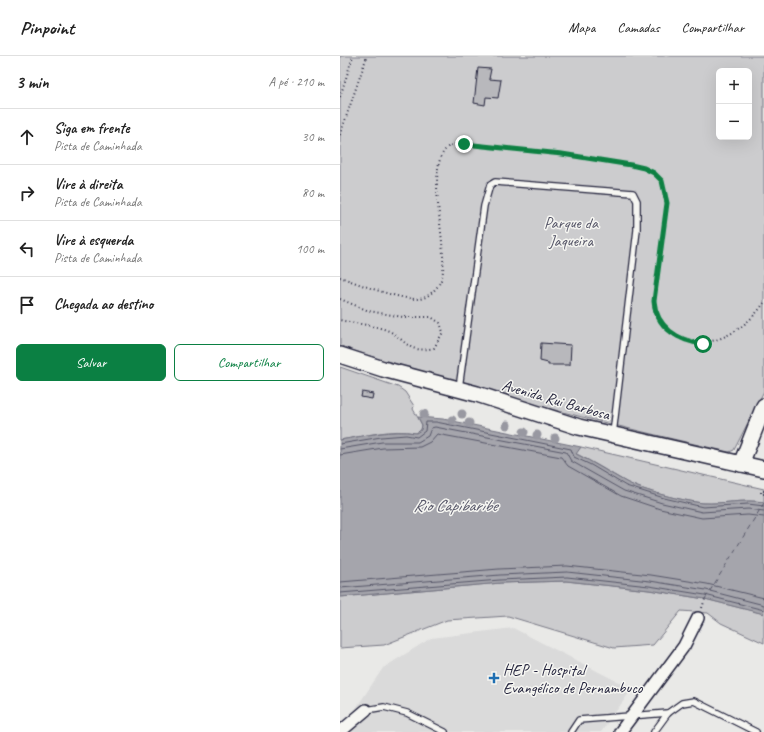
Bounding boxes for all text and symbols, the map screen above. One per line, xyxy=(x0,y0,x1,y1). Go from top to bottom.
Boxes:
text: Pinpoint xyxy=(20,16,74,40)
text: Mapa xyxy=(568,19,595,36)
text: Camadas xyxy=(617,19,660,36)
text: Compartilhar xyxy=(682,19,744,36)
map controls xyxy=(716,68,752,140)
button: + xyxy=(716,68,752,104)
text: 3 min xyxy=(16,72,49,93)
text: A pé · 210 m xyxy=(268,74,324,90)
button: − xyxy=(716,104,752,140)
text: Siga em frente xyxy=(54,119,130,138)
icon: ahead xyxy=(16,126,38,148)
text: 30 m xyxy=(302,129,324,145)
route end xyxy=(455,135,473,153)
text: Pista de Caminhada xyxy=(54,138,142,154)
text: Vire à direita xyxy=(54,175,123,194)
icon: right xyxy=(16,182,38,204)
text: 80 m xyxy=(302,185,324,201)
text: Pista de Caminhada xyxy=(54,194,142,210)
park label: Parque da Jaqueira xyxy=(544,213,599,251)
text: Vire à esquerda xyxy=(54,231,133,250)
icon: left xyxy=(16,238,38,260)
text: 100 m xyxy=(296,241,324,257)
text: Pista de Caminhada xyxy=(54,250,142,266)
icon: arrive xyxy=(16,294,38,316)
text: Chegada ao destino xyxy=(54,295,153,314)
route start xyxy=(694,335,712,353)
button: Salvar xyxy=(16,344,166,381)
button: Compartilhar xyxy=(174,344,324,381)
street label: Avenida Rui Barbosa xyxy=(499,375,613,425)
water label: Rio Capibaribe xyxy=(413,495,499,516)
place label: HEP - Hospital Evangélico de Pernambuco xyxy=(503,660,644,698)
marker: HEP - Hospital Evangélico de Pernambuco xyxy=(488,672,500,684)

